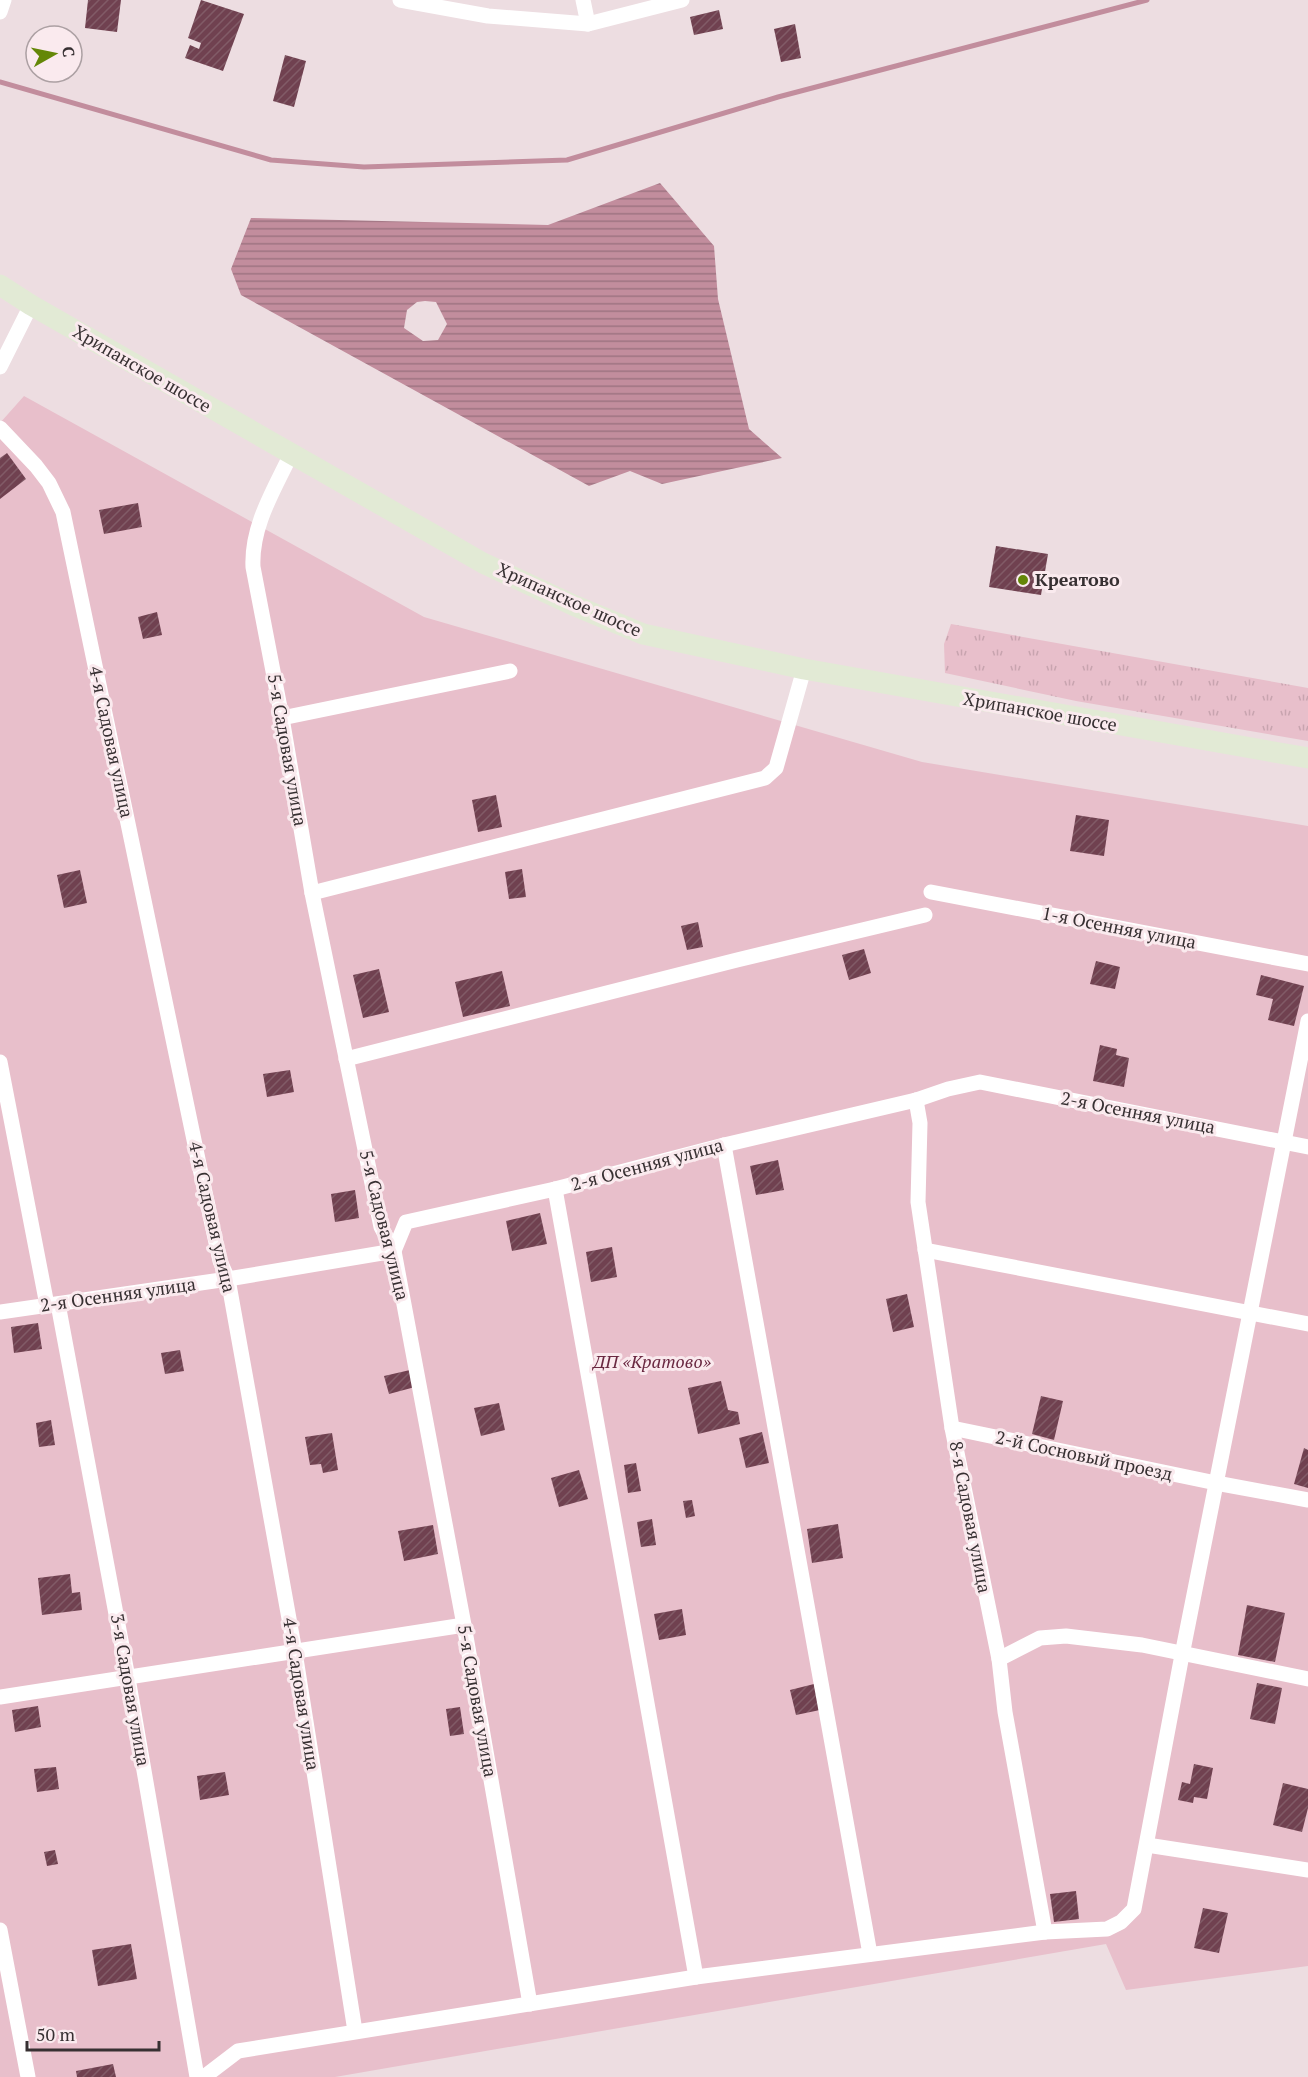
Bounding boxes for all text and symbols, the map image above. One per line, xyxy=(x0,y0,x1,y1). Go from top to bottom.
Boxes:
north arrow xyxy=(24,24,84,84)
text: С xyxy=(57,45,80,59)
street label: Хрипанское шоссе xyxy=(69,319,216,417)
street label: Хрипанское шоссе xyxy=(493,556,645,642)
place label: Креатово xyxy=(1035,567,1120,591)
marker: Креатово xyxy=(1016,573,1030,587)
street label: 4-я Садовая улица xyxy=(84,664,140,820)
street label: 5-я Садовая улица xyxy=(263,672,313,828)
street label: Хрипанское шоссе xyxy=(961,686,1119,736)
street label: 1-я Осенняя улица xyxy=(1040,900,1198,954)
street label: 2-я Осенняя улица xyxy=(1059,1085,1217,1139)
street label: 2-я Осенняя улица xyxy=(568,1132,726,1196)
street label: 4-я Садовая улица xyxy=(184,1139,242,1295)
street label: 5-я Садовая улица xyxy=(355,1147,415,1302)
street label: 2-я Осенняя улица xyxy=(39,1271,197,1317)
park label: ДП «Кратово» xyxy=(591,1349,712,1373)
street label: 2-й Сосновый проезд xyxy=(993,1425,1175,1486)
street label: 8-я Садовая улица xyxy=(944,1439,997,1595)
street label: 3-я Садовая улица xyxy=(106,1612,156,1768)
street label: 4-я Садовая улица xyxy=(278,1616,326,1772)
street label: 5-я Садовая улица xyxy=(453,1623,503,1779)
scale bar xyxy=(27,2014,159,2052)
text: 50 m xyxy=(36,2022,76,2046)

